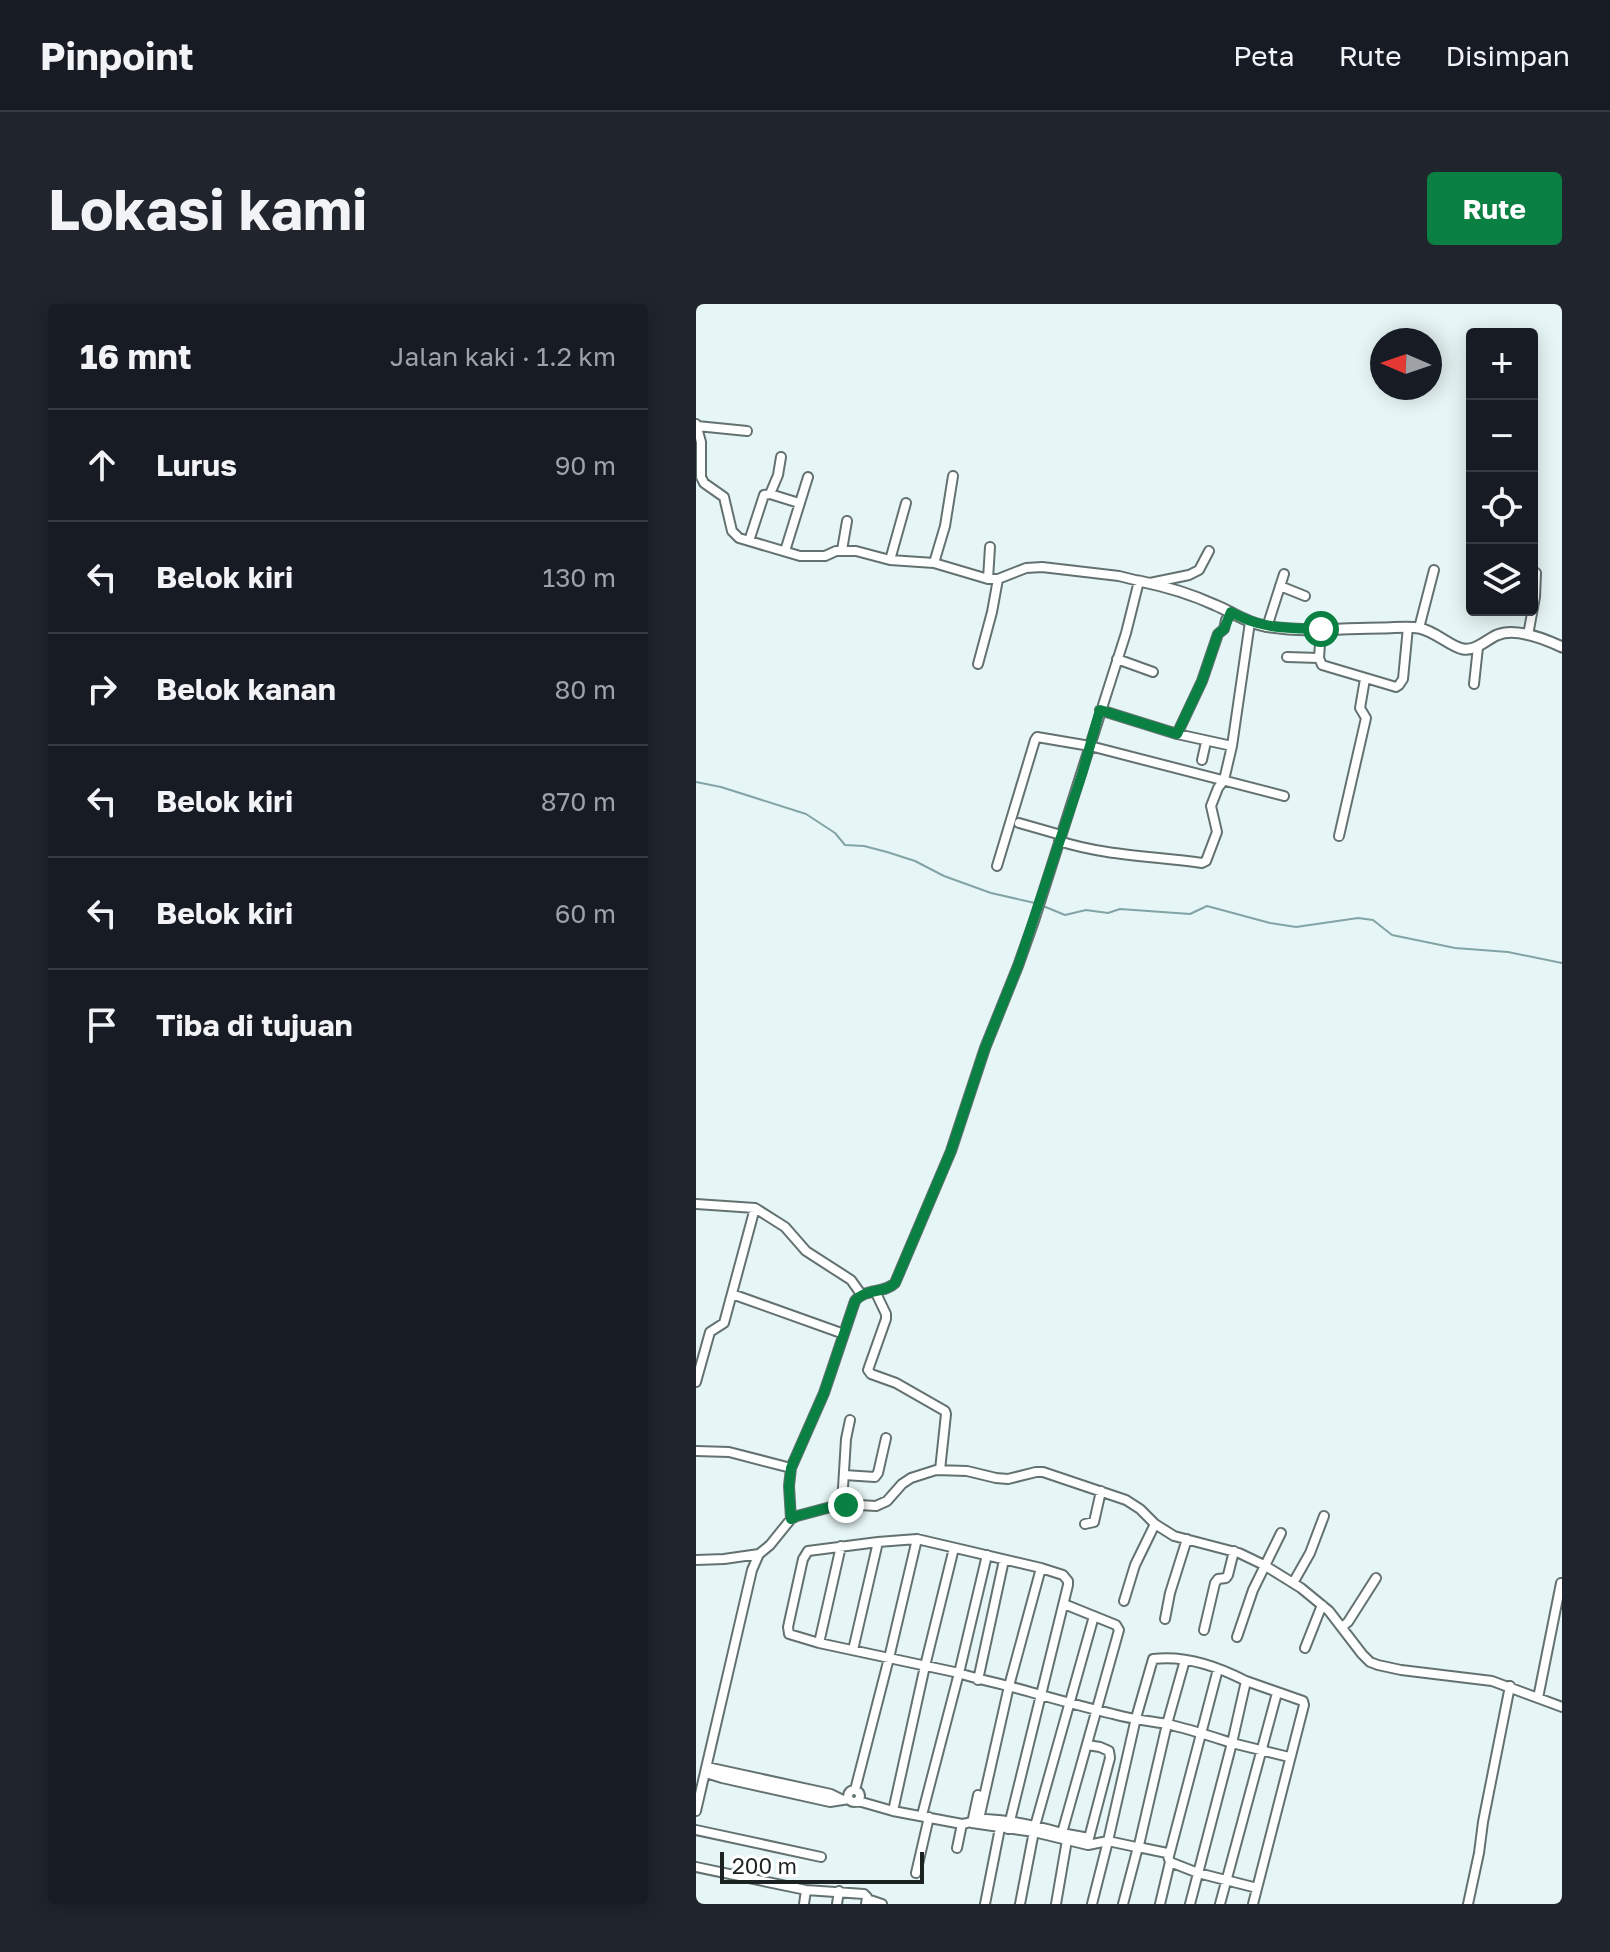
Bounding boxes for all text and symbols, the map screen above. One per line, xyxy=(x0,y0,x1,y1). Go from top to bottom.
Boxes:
text: Pinpoint xyxy=(40,33,194,78)
text: Peta xyxy=(1233,39,1295,72)
text: Rute xyxy=(1339,39,1402,72)
text: Disimpan xyxy=(1446,39,1570,72)
button: Rute xyxy=(1427,172,1562,245)
text: Lokasi kami xyxy=(48,175,367,242)
north arrow xyxy=(1370,328,1442,400)
map controls xyxy=(1466,328,1538,616)
button: + xyxy=(1466,328,1538,400)
text: 16 mnt xyxy=(80,336,192,376)
text: Jalan kaki · 1.2 km xyxy=(390,341,616,372)
button: − xyxy=(1466,400,1538,472)
icon: ahead xyxy=(80,443,124,487)
text: Lurus xyxy=(156,447,237,483)
text: 90 m xyxy=(555,450,616,481)
button: locate xyxy=(1466,472,1538,544)
button: layers xyxy=(1466,544,1538,616)
icon: left xyxy=(80,555,124,599)
text: Belok kiri xyxy=(156,559,293,595)
text: 130 m xyxy=(543,562,616,593)
route start xyxy=(1303,611,1339,647)
icon: right xyxy=(80,667,124,711)
text: Belok kanan xyxy=(156,671,336,707)
text: 80 m xyxy=(555,674,616,705)
icon: left xyxy=(80,779,124,823)
text: Belok kiri xyxy=(156,783,293,819)
text: 870 m xyxy=(541,786,616,817)
icon: left xyxy=(80,891,124,935)
text: Belok kiri xyxy=(156,895,293,931)
text: 60 m xyxy=(555,898,616,929)
icon: arrive xyxy=(80,1003,124,1047)
text: Tiba di tujuan xyxy=(156,1007,353,1043)
route end xyxy=(828,1487,864,1523)
scale bar xyxy=(720,1848,924,1884)
text: 200 m xyxy=(732,1852,797,1879)

